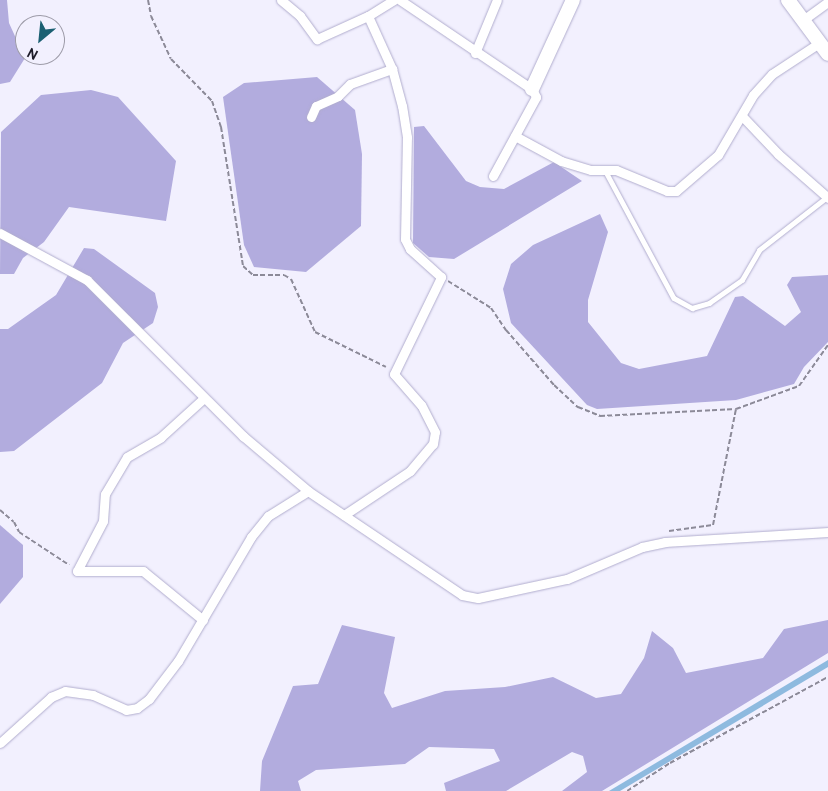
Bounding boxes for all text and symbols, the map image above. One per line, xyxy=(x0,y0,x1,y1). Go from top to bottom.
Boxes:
north arrow xyxy=(15,15,65,65)
text: N xyxy=(25,43,42,63)

